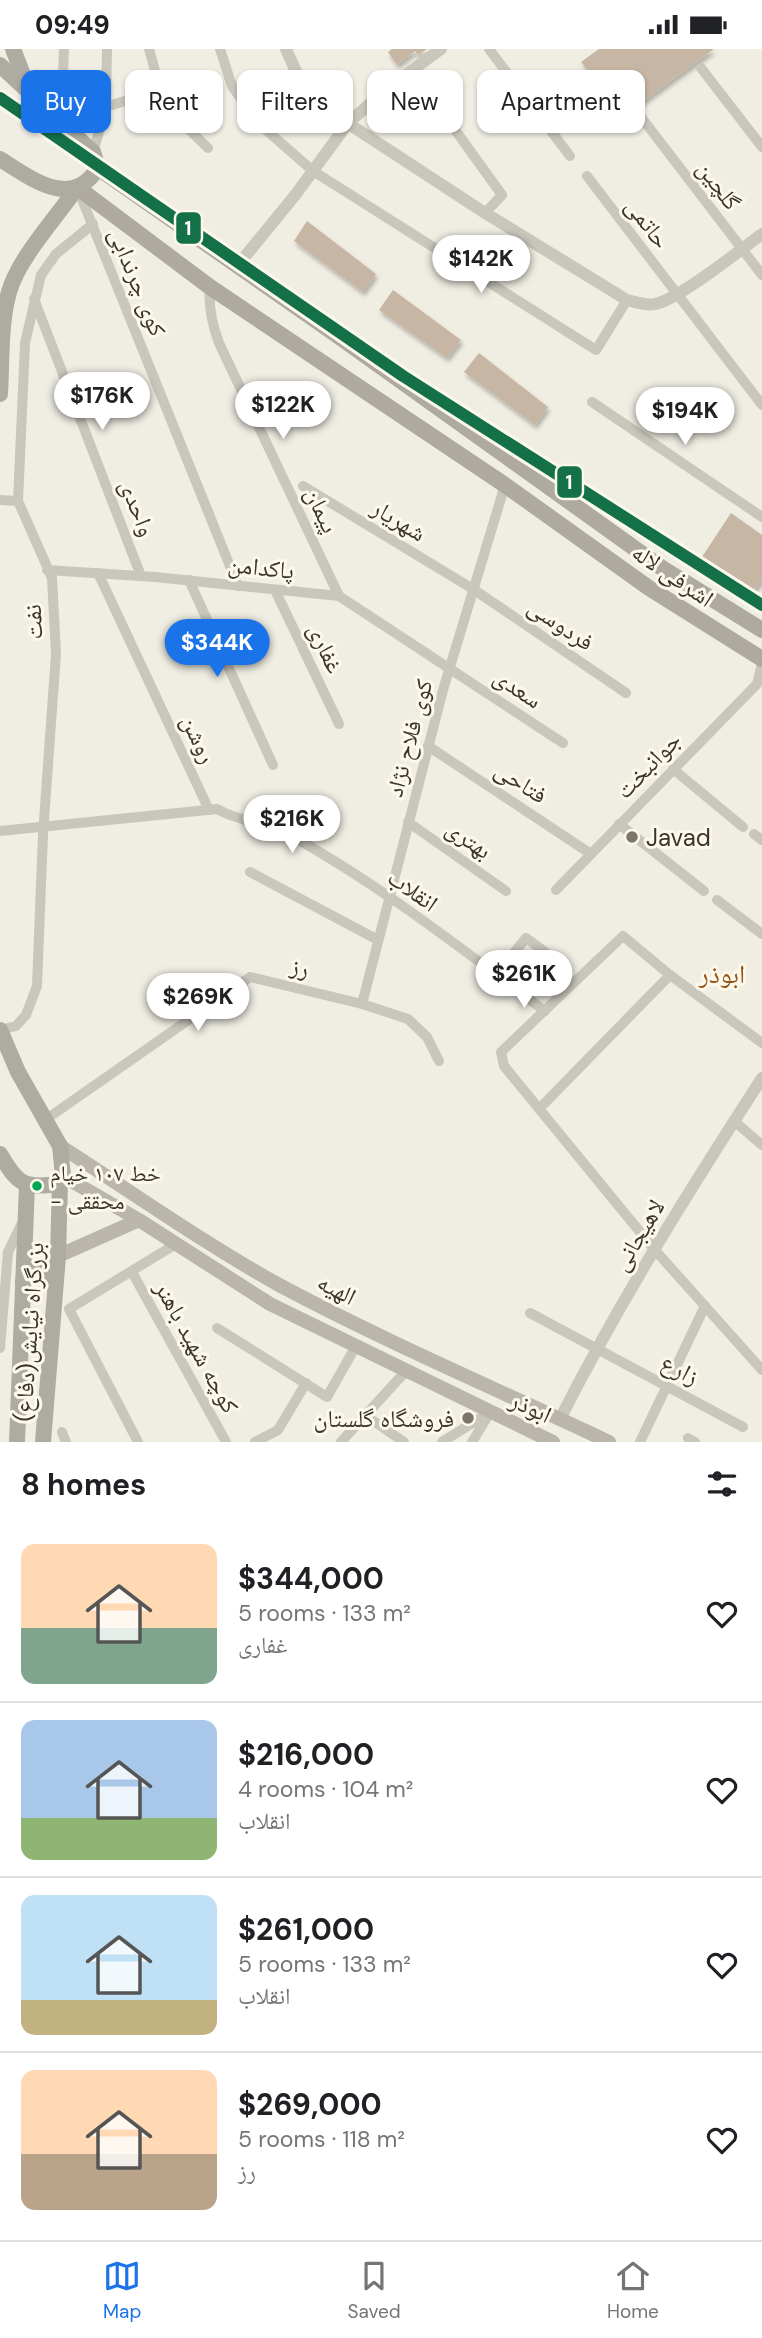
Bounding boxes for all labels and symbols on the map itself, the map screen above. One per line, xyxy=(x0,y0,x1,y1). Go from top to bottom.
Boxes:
street label: گلچین xyxy=(690,154,748,216)
street label: حاتمی xyxy=(619,191,677,255)
line badge: 1 xyxy=(175,211,202,245)
text: 1 xyxy=(185,216,191,241)
street label: کوی چرندابی xyxy=(102,223,174,341)
pin: $142K xyxy=(432,236,530,295)
pin: $176K xyxy=(53,373,151,432)
pin: $122K xyxy=(234,381,332,441)
pin: $194K xyxy=(636,387,734,447)
line badge: 1 xyxy=(556,465,583,499)
text: 1 xyxy=(566,470,572,495)
street label: واحدی xyxy=(113,475,163,541)
street label: پیمان xyxy=(298,482,346,538)
street label: شهریار xyxy=(365,491,432,548)
street label: اشرفی لاله xyxy=(626,536,720,614)
street label: پاکدامن xyxy=(226,548,296,586)
street label: فردوسی xyxy=(522,591,600,657)
street label: نفت xyxy=(17,603,49,641)
street label: غفاری xyxy=(301,618,351,678)
pin: $344K xyxy=(168,619,266,679)
street label: سعدی xyxy=(488,661,548,715)
street label: کوی فلاح نژاد xyxy=(378,676,440,800)
street label: روشن xyxy=(174,710,224,768)
street label: جوانبخت xyxy=(609,725,687,805)
street label: فتاحی xyxy=(489,754,553,810)
pin: $216K xyxy=(243,795,341,855)
street label: بهتری xyxy=(440,812,498,866)
place label: Javad xyxy=(646,822,711,853)
marker: Javad xyxy=(624,829,640,845)
street label: انقلاب xyxy=(382,862,444,918)
street label: رز xyxy=(287,950,313,984)
pin: $261K xyxy=(475,951,573,1010)
district label: ابوذر xyxy=(698,957,745,991)
pin: $269K xyxy=(149,974,247,1033)
place label: خط ۱۰۷ خیام - محققی xyxy=(50,1159,161,1216)
marker: خط ۱۰۷ خیام - محققی xyxy=(30,1179,44,1193)
street label: لاهیجانی xyxy=(605,1193,671,1277)
street label: بزرگراه نیایش(دفاع) xyxy=(7,1241,51,1423)
street label: الهیه xyxy=(312,1266,362,1312)
street label: کوچه شهید باهنر xyxy=(147,1275,246,1419)
street label: زارع xyxy=(656,1346,704,1392)
street label: ابوذر xyxy=(504,1383,557,1430)
place label: فروشگاه گلستان xyxy=(313,1403,454,1434)
marker: فروشگاه گلستان xyxy=(460,1410,476,1426)

